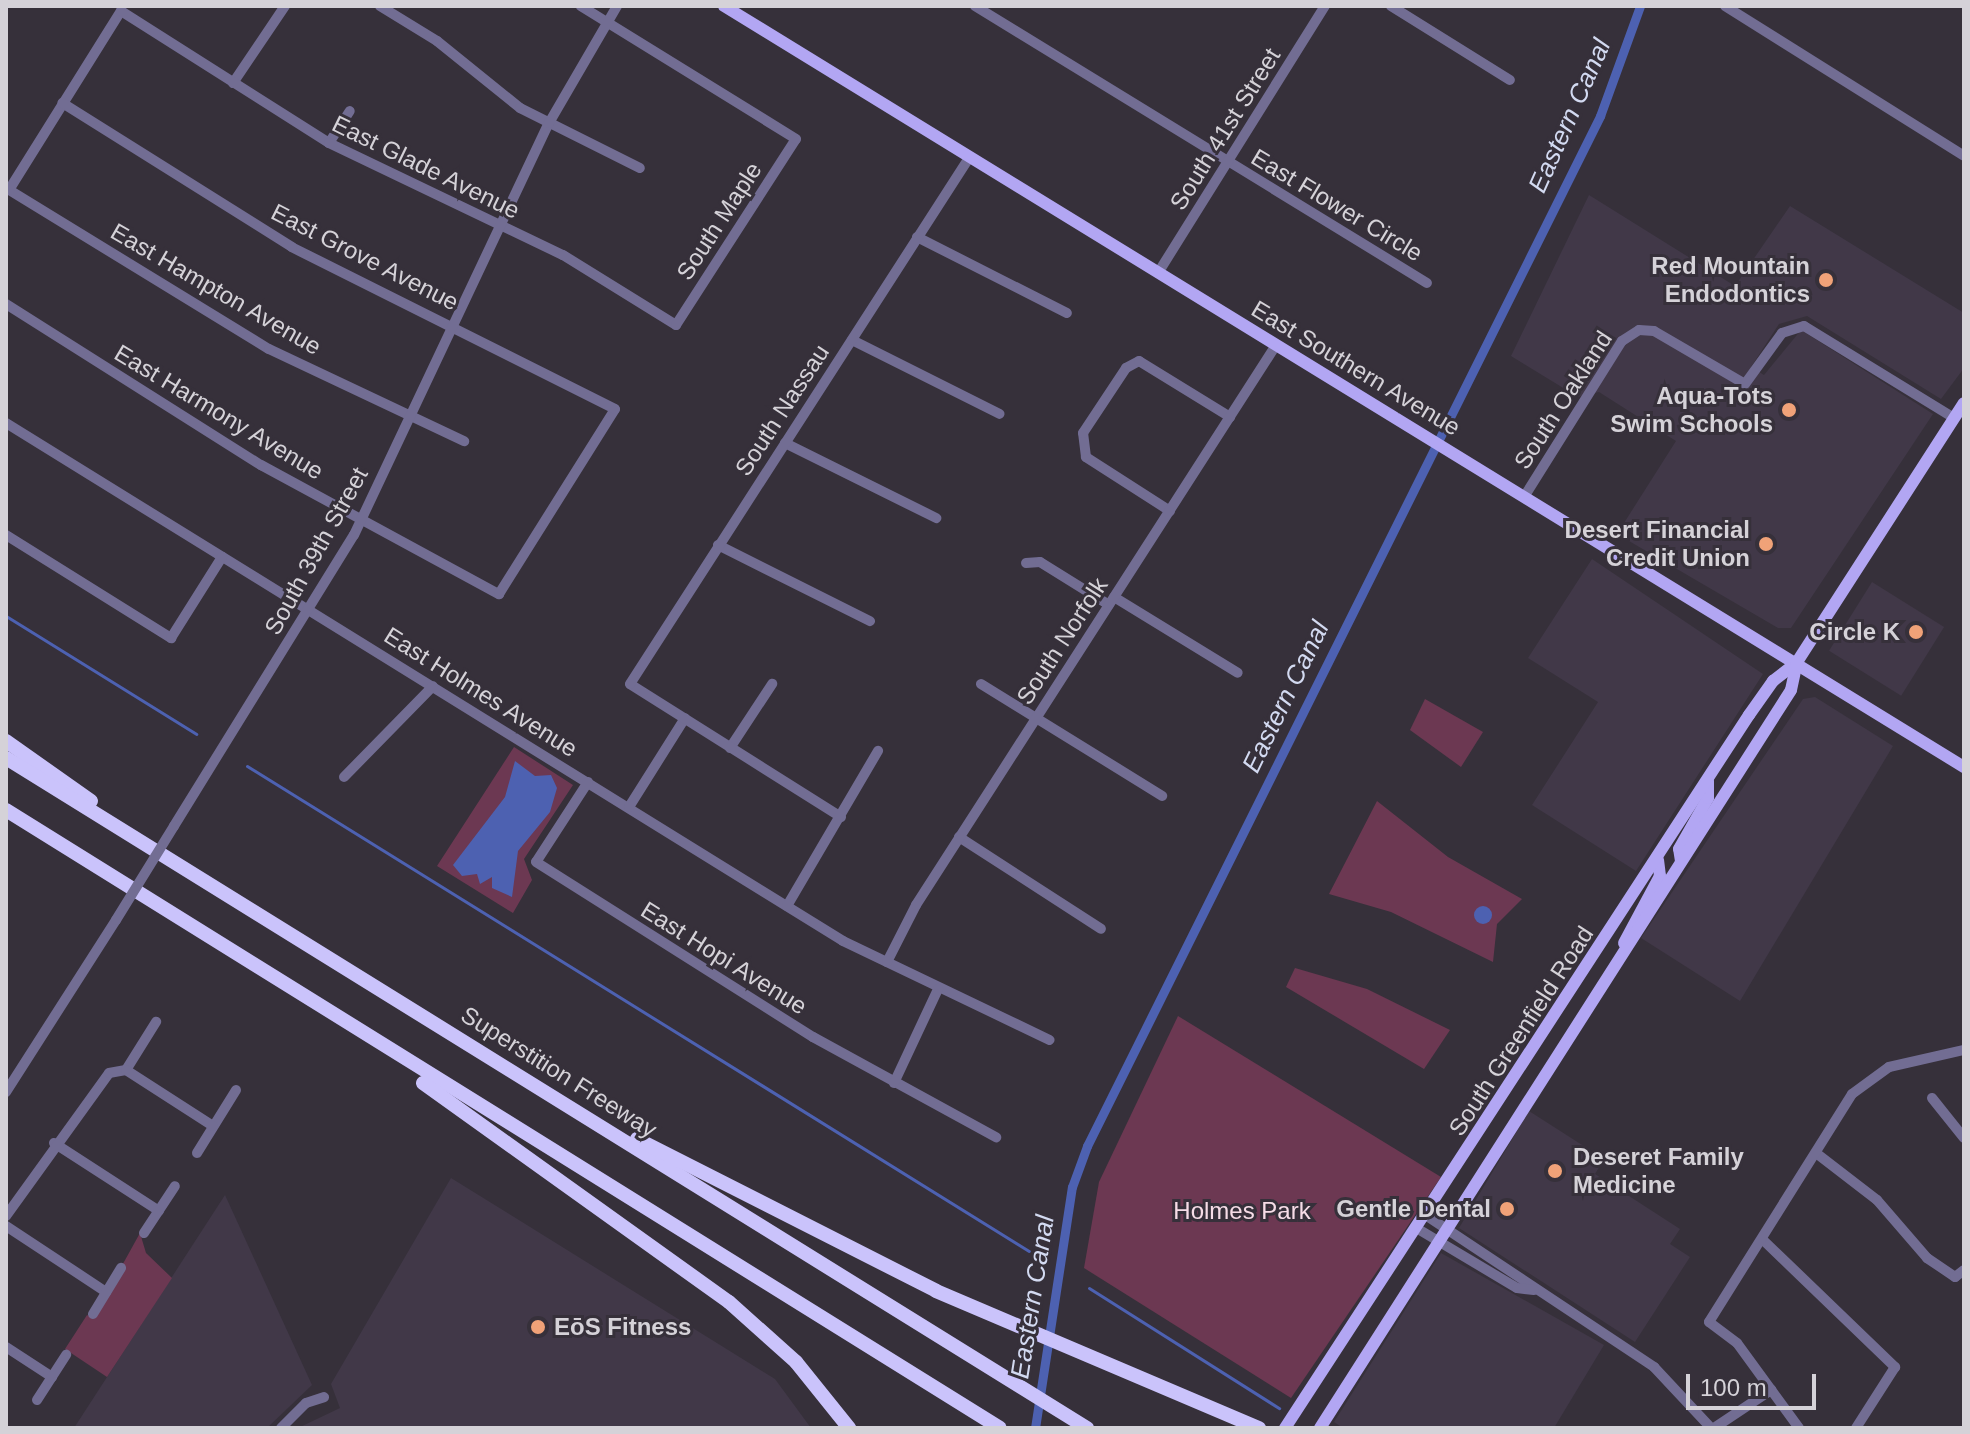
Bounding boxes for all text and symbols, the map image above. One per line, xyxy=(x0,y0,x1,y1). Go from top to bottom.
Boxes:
water label: Eastern Canal xyxy=(1522,34,1618,198)
street label: South 41st Street xyxy=(1164,43,1286,215)
street label: East Glade Avenue xyxy=(327,109,525,225)
street label: East Flower Circle xyxy=(1246,143,1428,267)
street label: South Maple xyxy=(670,157,768,285)
street label: East Grove Avenue xyxy=(266,197,464,317)
street label: East Hampton Avenue xyxy=(105,217,327,361)
place label: Red Mountain Endodontics xyxy=(1651,252,1810,308)
marker: Red Mountain Endodontics xyxy=(1817,271,1835,289)
street label: East Southern Avenue xyxy=(1246,294,1466,442)
street label: South Oakland xyxy=(1508,326,1618,474)
street label: East Harmony Avenue xyxy=(109,338,329,486)
street label: South Nassau xyxy=(729,339,835,481)
place label: Aqua-Tots Swim Schools xyxy=(1610,382,1773,438)
marker: Aqua-Tots Swim Schools xyxy=(1780,401,1798,419)
street label: South 39th Street xyxy=(258,462,374,640)
place label: Desert Financial Credit Union xyxy=(1565,516,1750,572)
marker: Desert Financial Credit Union xyxy=(1757,535,1775,553)
street label: South Norfolk xyxy=(1010,572,1114,710)
water label: Eastern Canal xyxy=(1236,616,1336,778)
place label: Circle K xyxy=(1809,618,1900,646)
street label: East Holmes Avenue xyxy=(379,621,583,763)
marker: Circle K xyxy=(1907,623,1925,641)
street label: East Hopi Avenue xyxy=(635,895,813,1021)
street label: South Greenfield Road xyxy=(1442,921,1600,1141)
street label: Superstition Freeway xyxy=(456,1000,662,1144)
place label: Deseret Family Medicine xyxy=(1573,1143,1744,1199)
marker: Deseret Family Medicine xyxy=(1544,1160,1566,1182)
place label: Gentle Dental xyxy=(1336,1195,1491,1223)
park label: Holmes Park xyxy=(1173,1197,1311,1225)
marker: Gentle Dental xyxy=(1498,1200,1516,1218)
water label: Eastern Canal xyxy=(1005,1213,1061,1381)
place label: EōS Fitness xyxy=(554,1313,691,1341)
marker: EōS Fitness xyxy=(529,1318,547,1336)
scale bar xyxy=(1690,1358,1820,1408)
text: 100 m xyxy=(1700,1374,1767,1401)

